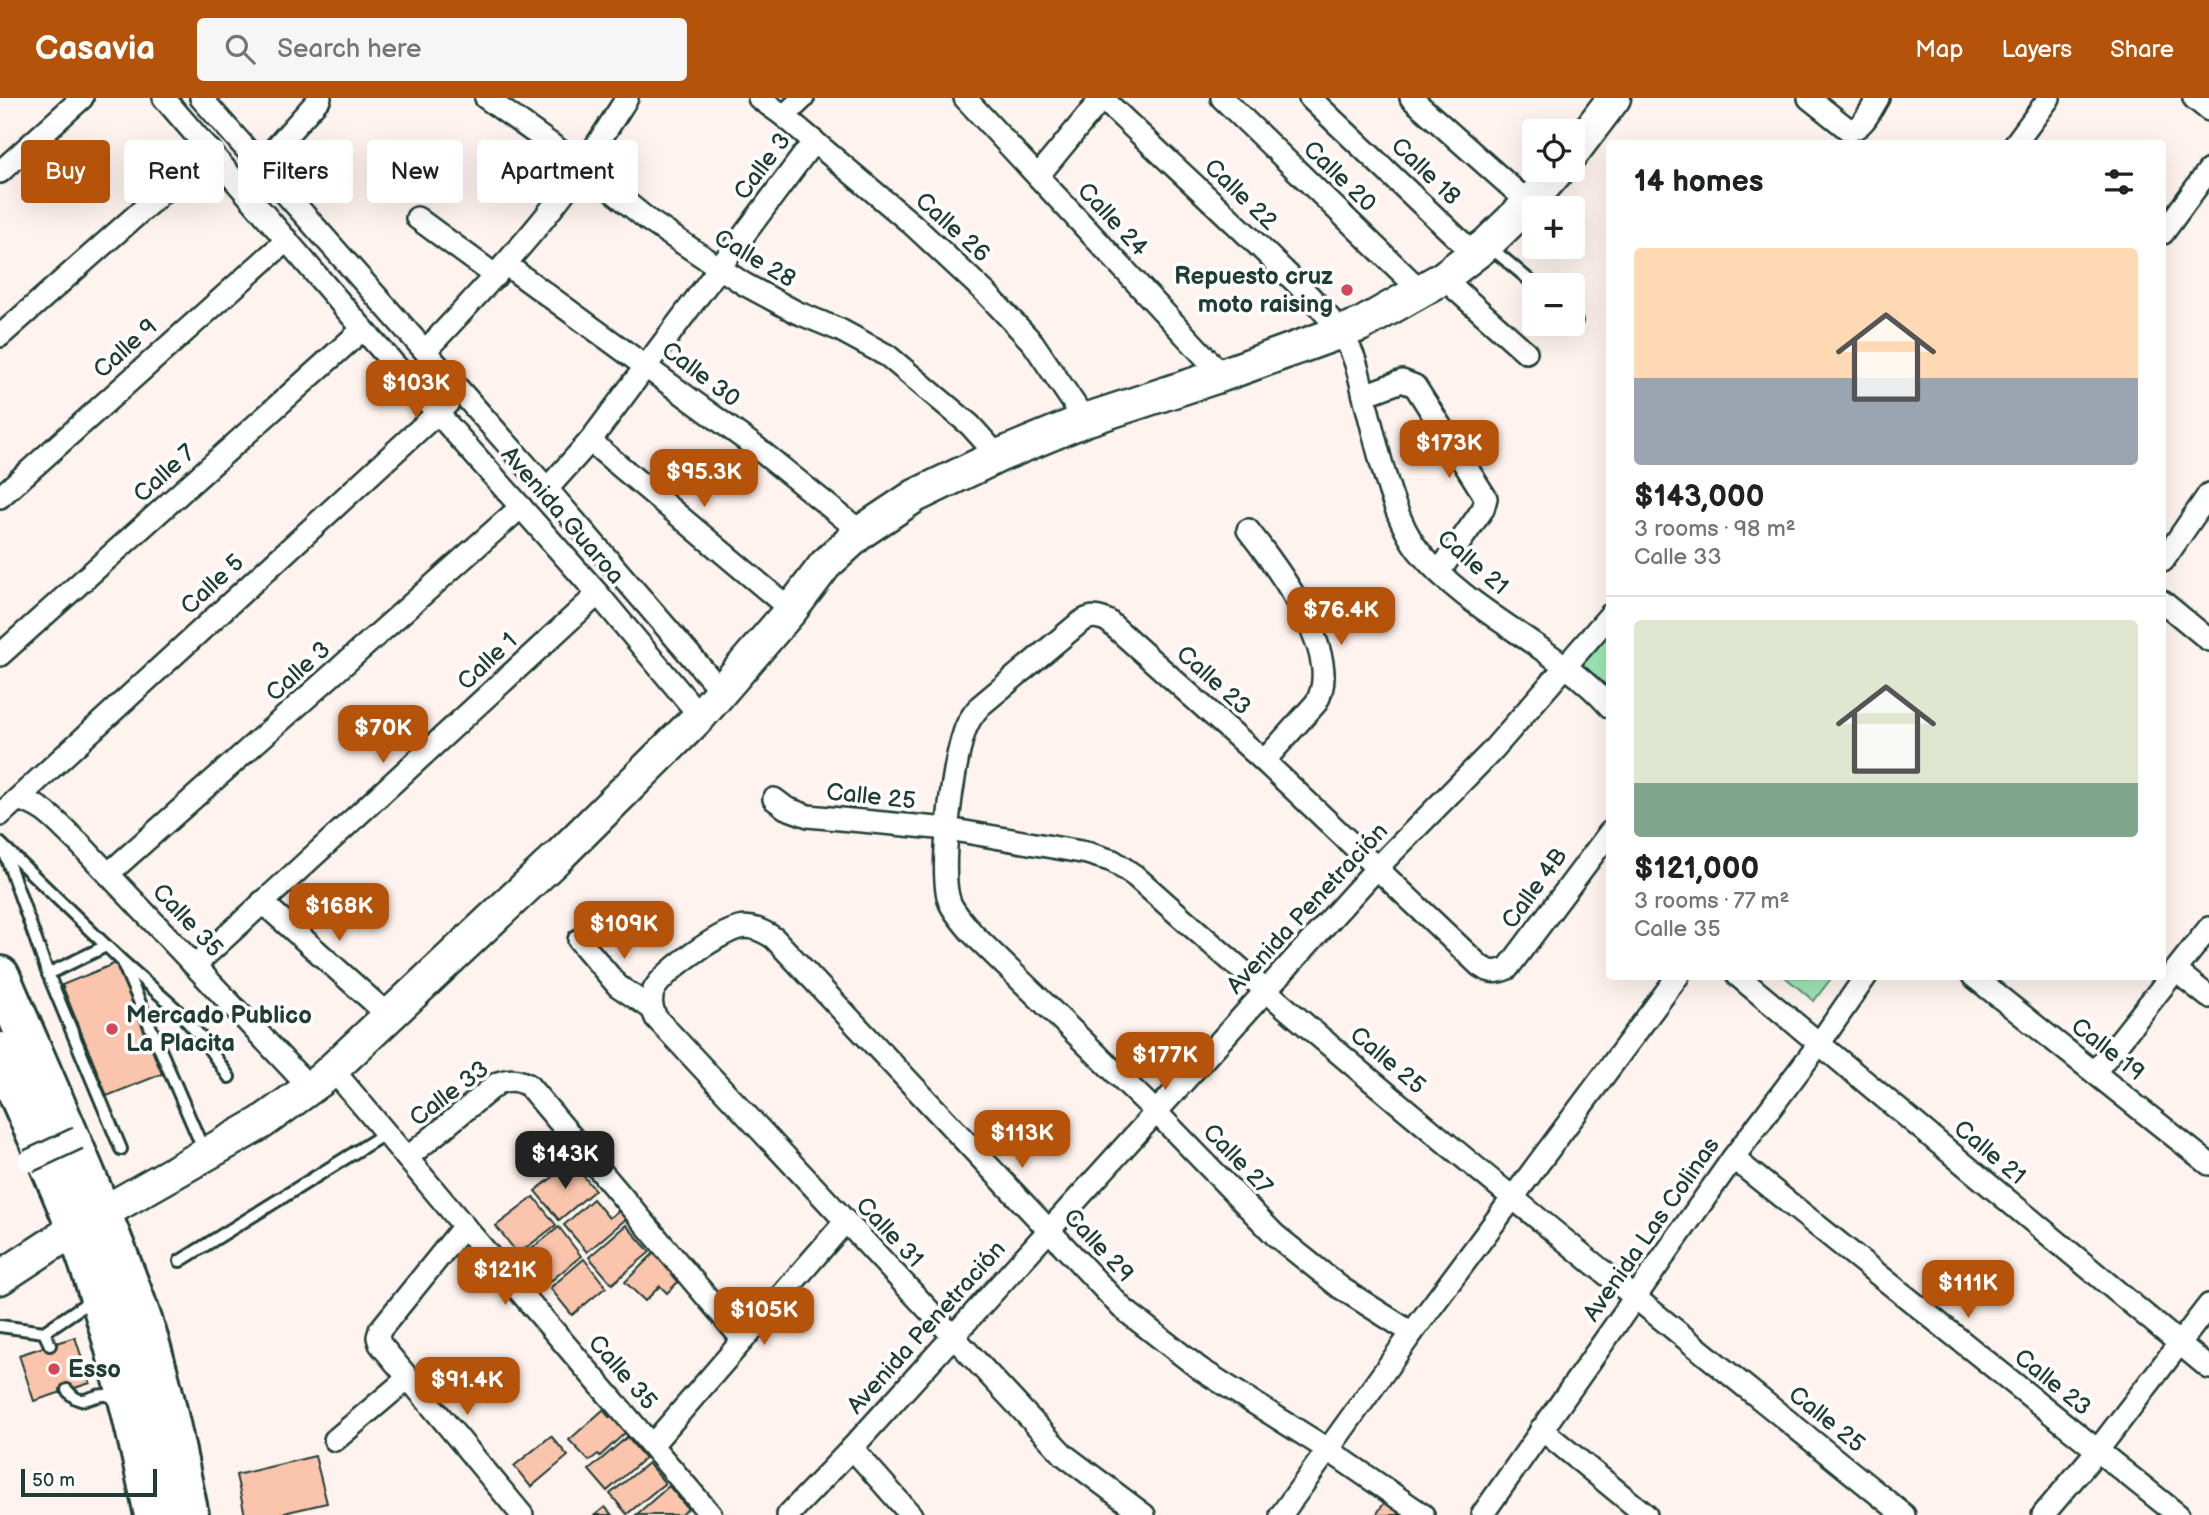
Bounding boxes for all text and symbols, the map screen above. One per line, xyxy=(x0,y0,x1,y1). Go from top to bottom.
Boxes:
search box xyxy=(197,18,687,81)
text: Casavia xyxy=(35,29,155,69)
icon: search xyxy=(221,30,259,68)
text: Search here xyxy=(277,34,421,65)
text: Map xyxy=(1915,35,1963,64)
text: Layers xyxy=(2001,35,2072,64)
text: Share xyxy=(2110,35,2174,64)
map controls xyxy=(1522,119,1585,336)
button: locate xyxy=(1522,119,1585,182)
street label: Calle 3 xyxy=(728,127,797,206)
street label: Calle 18 xyxy=(1385,131,1466,211)
street label: Calle 20 xyxy=(1297,135,1382,218)
chip: Buy xyxy=(21,140,110,203)
chip: Rent xyxy=(124,140,224,203)
chip: Filters xyxy=(238,140,353,203)
chip: New xyxy=(367,140,463,203)
chip: Apartment xyxy=(477,140,638,203)
street label: Calle 22 xyxy=(1198,153,1283,236)
icon: filters xyxy=(2100,163,2138,201)
text: 14 homes xyxy=(1634,164,1763,200)
street label: Calle 24 xyxy=(1071,176,1154,263)
street label: Calle 26 xyxy=(909,186,996,269)
button: + xyxy=(1522,196,1585,259)
street label: Calle 28 xyxy=(709,223,801,294)
place label: Repuesto cruz moto raising xyxy=(1174,262,1333,319)
button: − xyxy=(1522,273,1585,336)
marker: Repuesto cruz moto raising xyxy=(1339,282,1355,298)
icon: home xyxy=(1823,294,1949,420)
street label: Calle 9 xyxy=(87,312,163,385)
street label: Calle 30 xyxy=(656,336,746,413)
pin: $103K xyxy=(367,360,465,420)
text: $103K xyxy=(382,369,450,397)
pin: $173K xyxy=(1400,420,1498,480)
text: $173K xyxy=(1416,429,1482,457)
street label: Calle 7 xyxy=(127,438,201,509)
street label: Avenida Guaroa xyxy=(495,441,630,590)
pin: $95.3K xyxy=(647,450,761,509)
text: $95.3K xyxy=(666,458,742,486)
text: $143,000 xyxy=(1634,479,1764,515)
text: 3 rooms · 98 m² xyxy=(1634,515,1796,543)
street label: Calle 21 xyxy=(1431,524,1514,601)
text: Calle 33 xyxy=(1634,543,1722,571)
street label: Calle 5 xyxy=(175,548,250,621)
pin: $76.4K xyxy=(1284,588,1398,647)
text: $76.4K xyxy=(1303,596,1379,624)
street label: Calle 1 xyxy=(451,626,523,696)
street label: Calle 3 xyxy=(260,635,337,708)
street label: Calle 23 xyxy=(1170,639,1257,721)
icon: home xyxy=(1823,666,1949,792)
pin: $70K xyxy=(342,706,424,765)
text: $70K xyxy=(354,714,412,742)
street label: Calle 25 xyxy=(825,777,917,816)
street label: Avenida Penetración xyxy=(1221,817,1394,1000)
street label: Calle 4B xyxy=(1495,842,1573,934)
text: $121,000 xyxy=(1634,851,1759,887)
street label: Calle 35 xyxy=(146,877,229,963)
pin: $168K xyxy=(290,884,388,943)
text: 3 rooms · 77 m² xyxy=(1634,887,1790,915)
text: $168K xyxy=(305,892,373,920)
pin: $109K xyxy=(575,902,673,961)
text: $109K xyxy=(590,910,658,938)
text: Calle 35 xyxy=(1634,915,1721,943)
place label: Mercado Publico La Placita xyxy=(126,1001,312,1058)
street label: Calle 19 xyxy=(2065,1012,2150,1087)
street label: Calle 25 xyxy=(1344,1020,1431,1100)
marker: Mercado Publico La Placita xyxy=(104,1021,120,1037)
pin: $177K xyxy=(1116,1032,1214,1092)
text: $177K xyxy=(1132,1041,1198,1069)
street label: Calle 33 xyxy=(404,1054,495,1132)
pin: $113K xyxy=(973,1110,1071,1170)
street label: Calle 21 xyxy=(1948,1114,2032,1191)
street label: Calle 27 xyxy=(1197,1118,1279,1201)
text: $113K xyxy=(990,1119,1054,1147)
pin: $143K xyxy=(516,1132,614,1191)
street label: Avenida Las Colinas xyxy=(1577,1132,1726,1327)
text: $143K xyxy=(531,1140,599,1168)
street label: Calle 31 xyxy=(850,1191,930,1274)
street label: Calle 29 xyxy=(1057,1203,1140,1288)
street label: Avenida Penetración xyxy=(841,1235,1012,1420)
pin: $121K xyxy=(456,1248,554,1307)
text: $121K xyxy=(473,1256,537,1284)
pin: $111K xyxy=(1919,1260,2017,1320)
text: $111K xyxy=(1938,1269,1998,1297)
pin: $105K xyxy=(715,1288,813,1347)
text: $105K xyxy=(730,1296,798,1324)
street label: Calle 35 xyxy=(582,1329,663,1416)
street label: Calle 23 xyxy=(2008,1343,2097,1422)
place label: Esso xyxy=(68,1355,121,1384)
pin: $91.4K xyxy=(410,1358,524,1417)
marker: Esso xyxy=(46,1361,62,1377)
text: $91.4K xyxy=(431,1366,503,1394)
street label: Calle 25 xyxy=(1783,1380,1871,1459)
scale bar xyxy=(21,1466,158,1498)
text: 50 m xyxy=(32,1469,75,1492)

